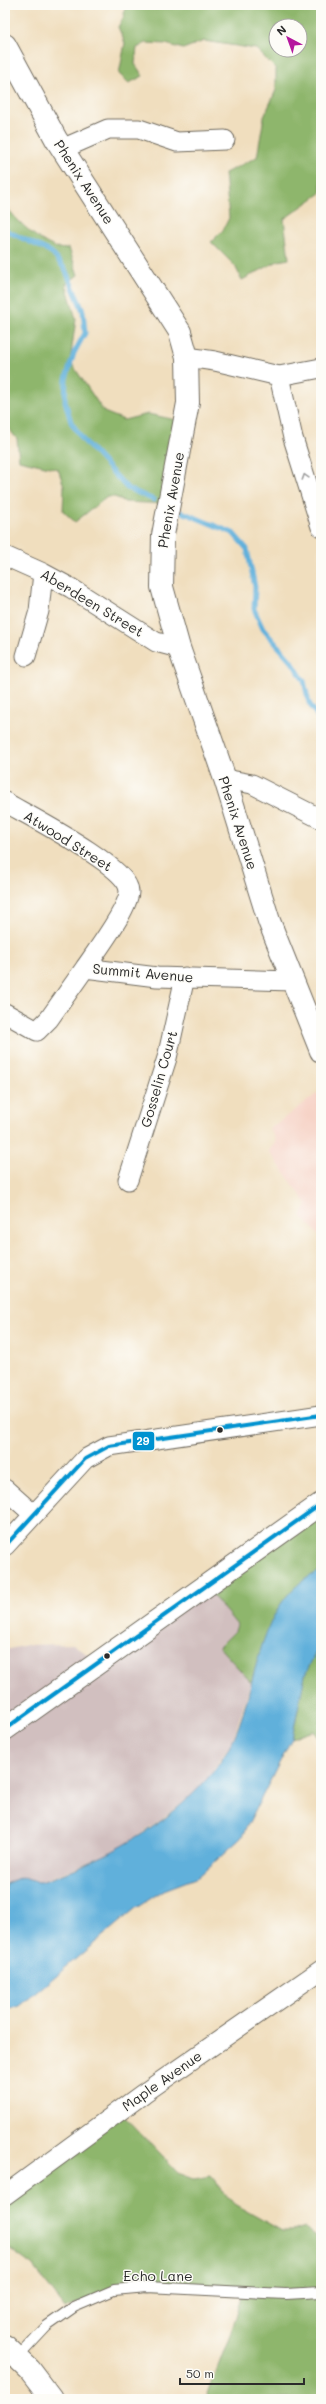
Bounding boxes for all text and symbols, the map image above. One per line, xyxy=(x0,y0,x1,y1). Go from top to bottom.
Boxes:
north arrow xyxy=(268,18,308,58)
text: N xyxy=(273,22,289,38)
street label: Phenix Avenue xyxy=(50,136,119,228)
street label: Phenix Avenue xyxy=(153,450,188,549)
one-way arrow xyxy=(301,474,310,481)
street label: Aberdeen Street xyxy=(37,564,147,641)
street label: Phenix Avenue xyxy=(214,774,263,872)
street label: Atwood Street xyxy=(20,806,116,875)
street label: Summit Avenue xyxy=(92,959,194,986)
street label: Gosselin Court xyxy=(136,1028,181,1130)
unlabelled marker xyxy=(215,1425,225,1435)
line badge: 29 xyxy=(132,1431,155,1451)
text: 29 xyxy=(137,1433,150,1448)
unlabelled marker xyxy=(102,1651,112,1661)
street label: Maple Avenue xyxy=(118,2046,206,2115)
street label: Echo Lane xyxy=(123,2266,193,2285)
scale bar xyxy=(180,2360,304,2386)
text: 50 m xyxy=(186,2365,214,2381)

